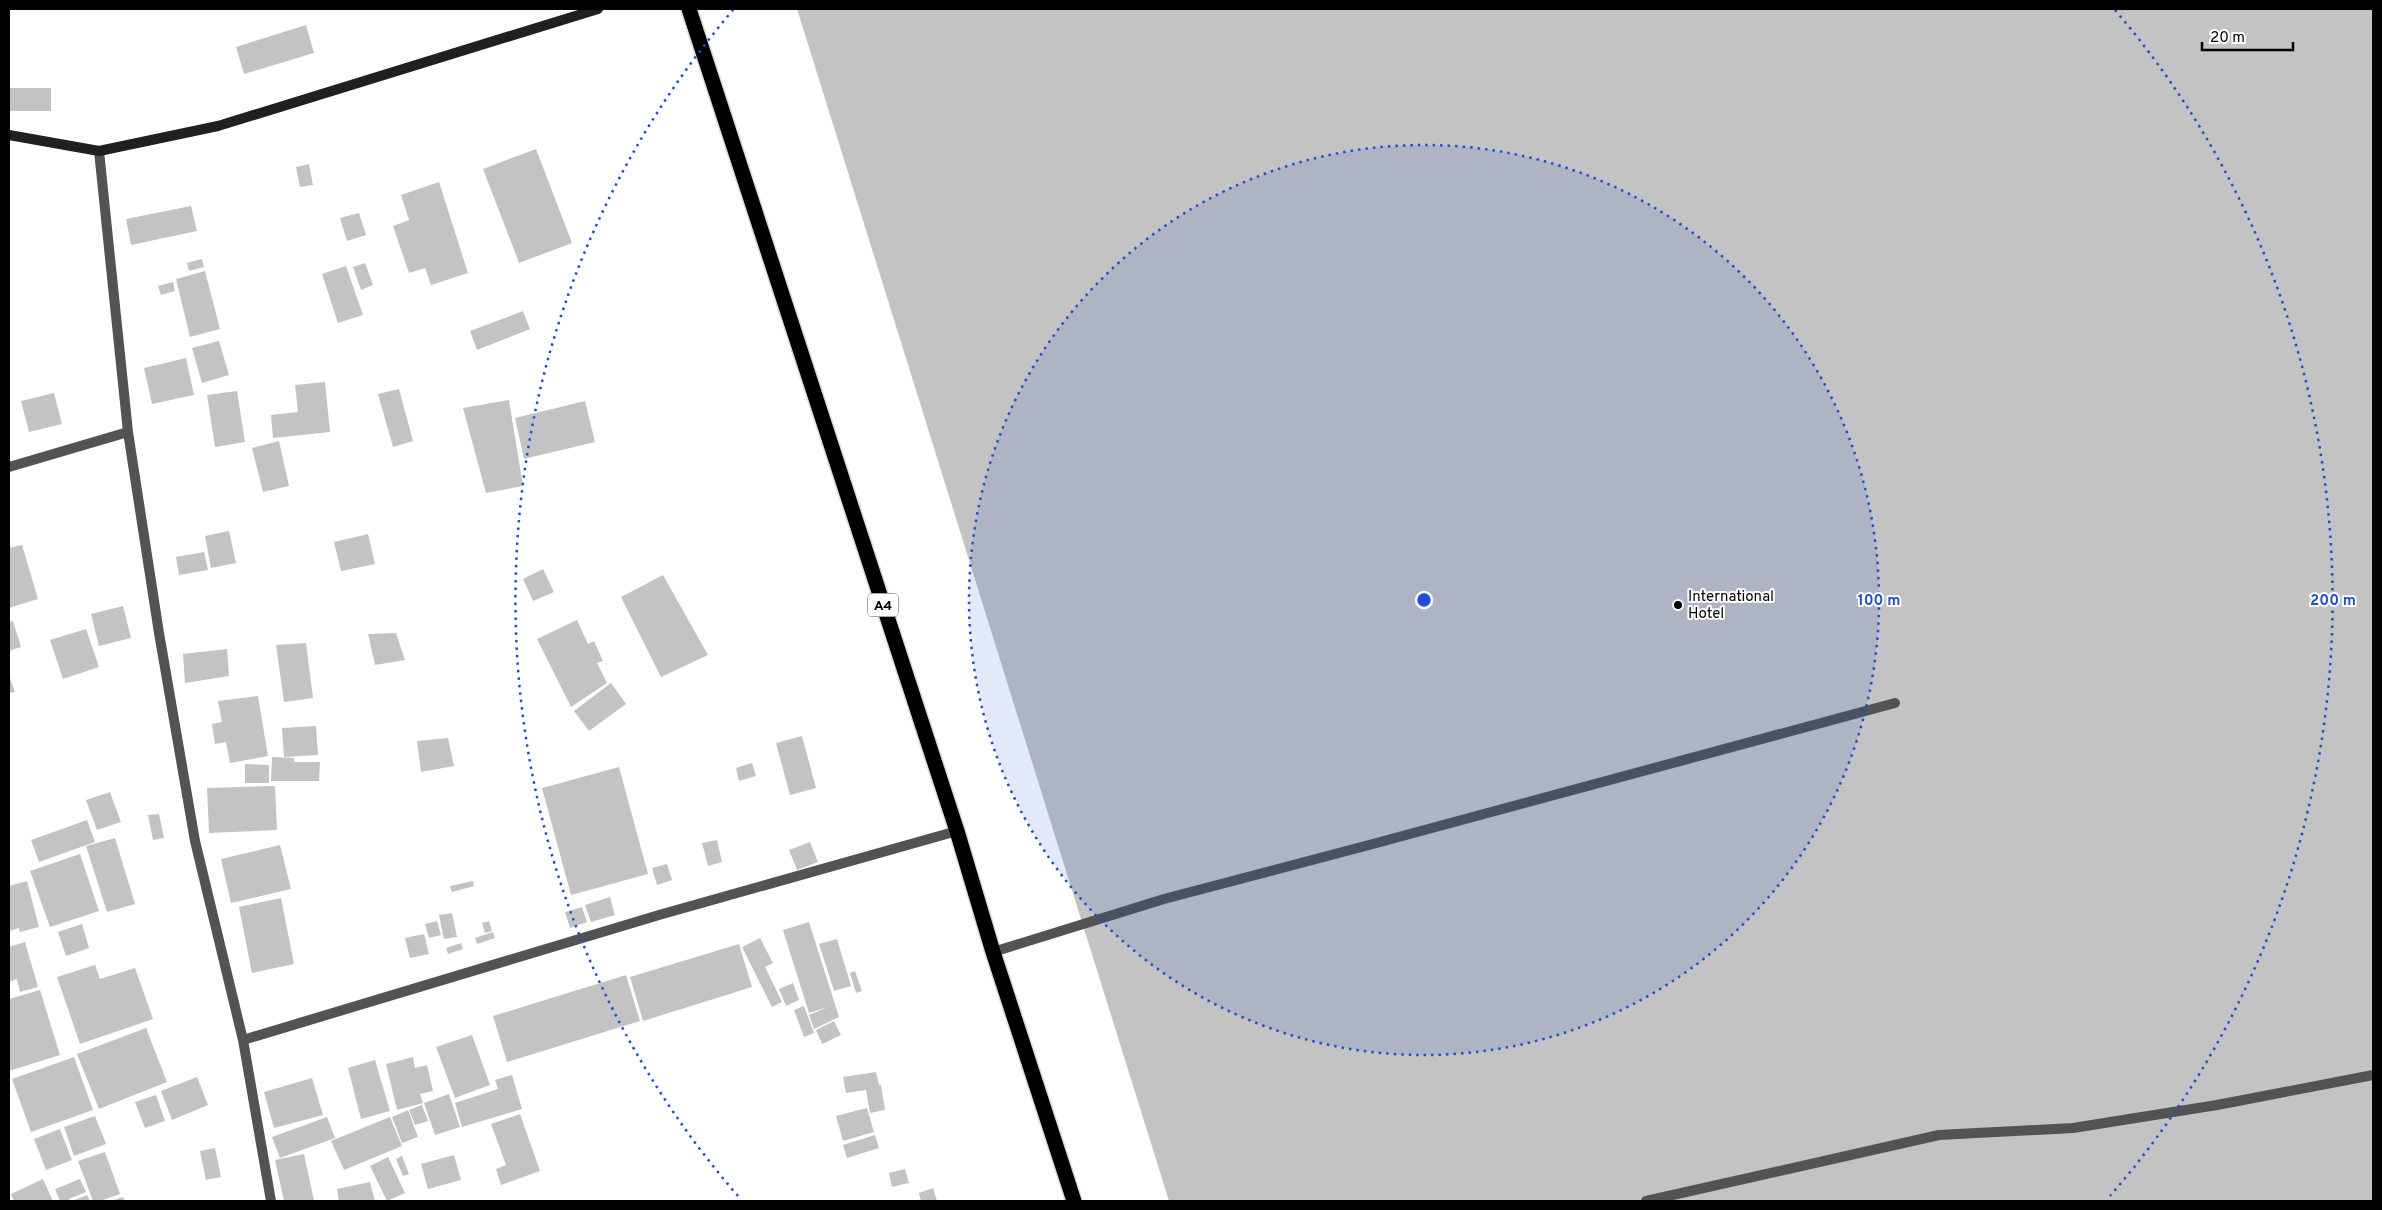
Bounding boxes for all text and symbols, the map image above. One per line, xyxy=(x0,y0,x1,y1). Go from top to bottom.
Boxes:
scale bar xyxy=(2202,20,2293,52)
text: 20 m xyxy=(2210,29,2245,48)
place label: International Hotel xyxy=(1688,588,1774,624)
centre of rings xyxy=(1415,591,1433,609)
text: 100 m xyxy=(1858,592,1900,611)
text: 200 m xyxy=(2310,592,2356,611)
road number: A4 xyxy=(868,594,898,616)
marker: International Hotel xyxy=(1672,599,1684,611)

